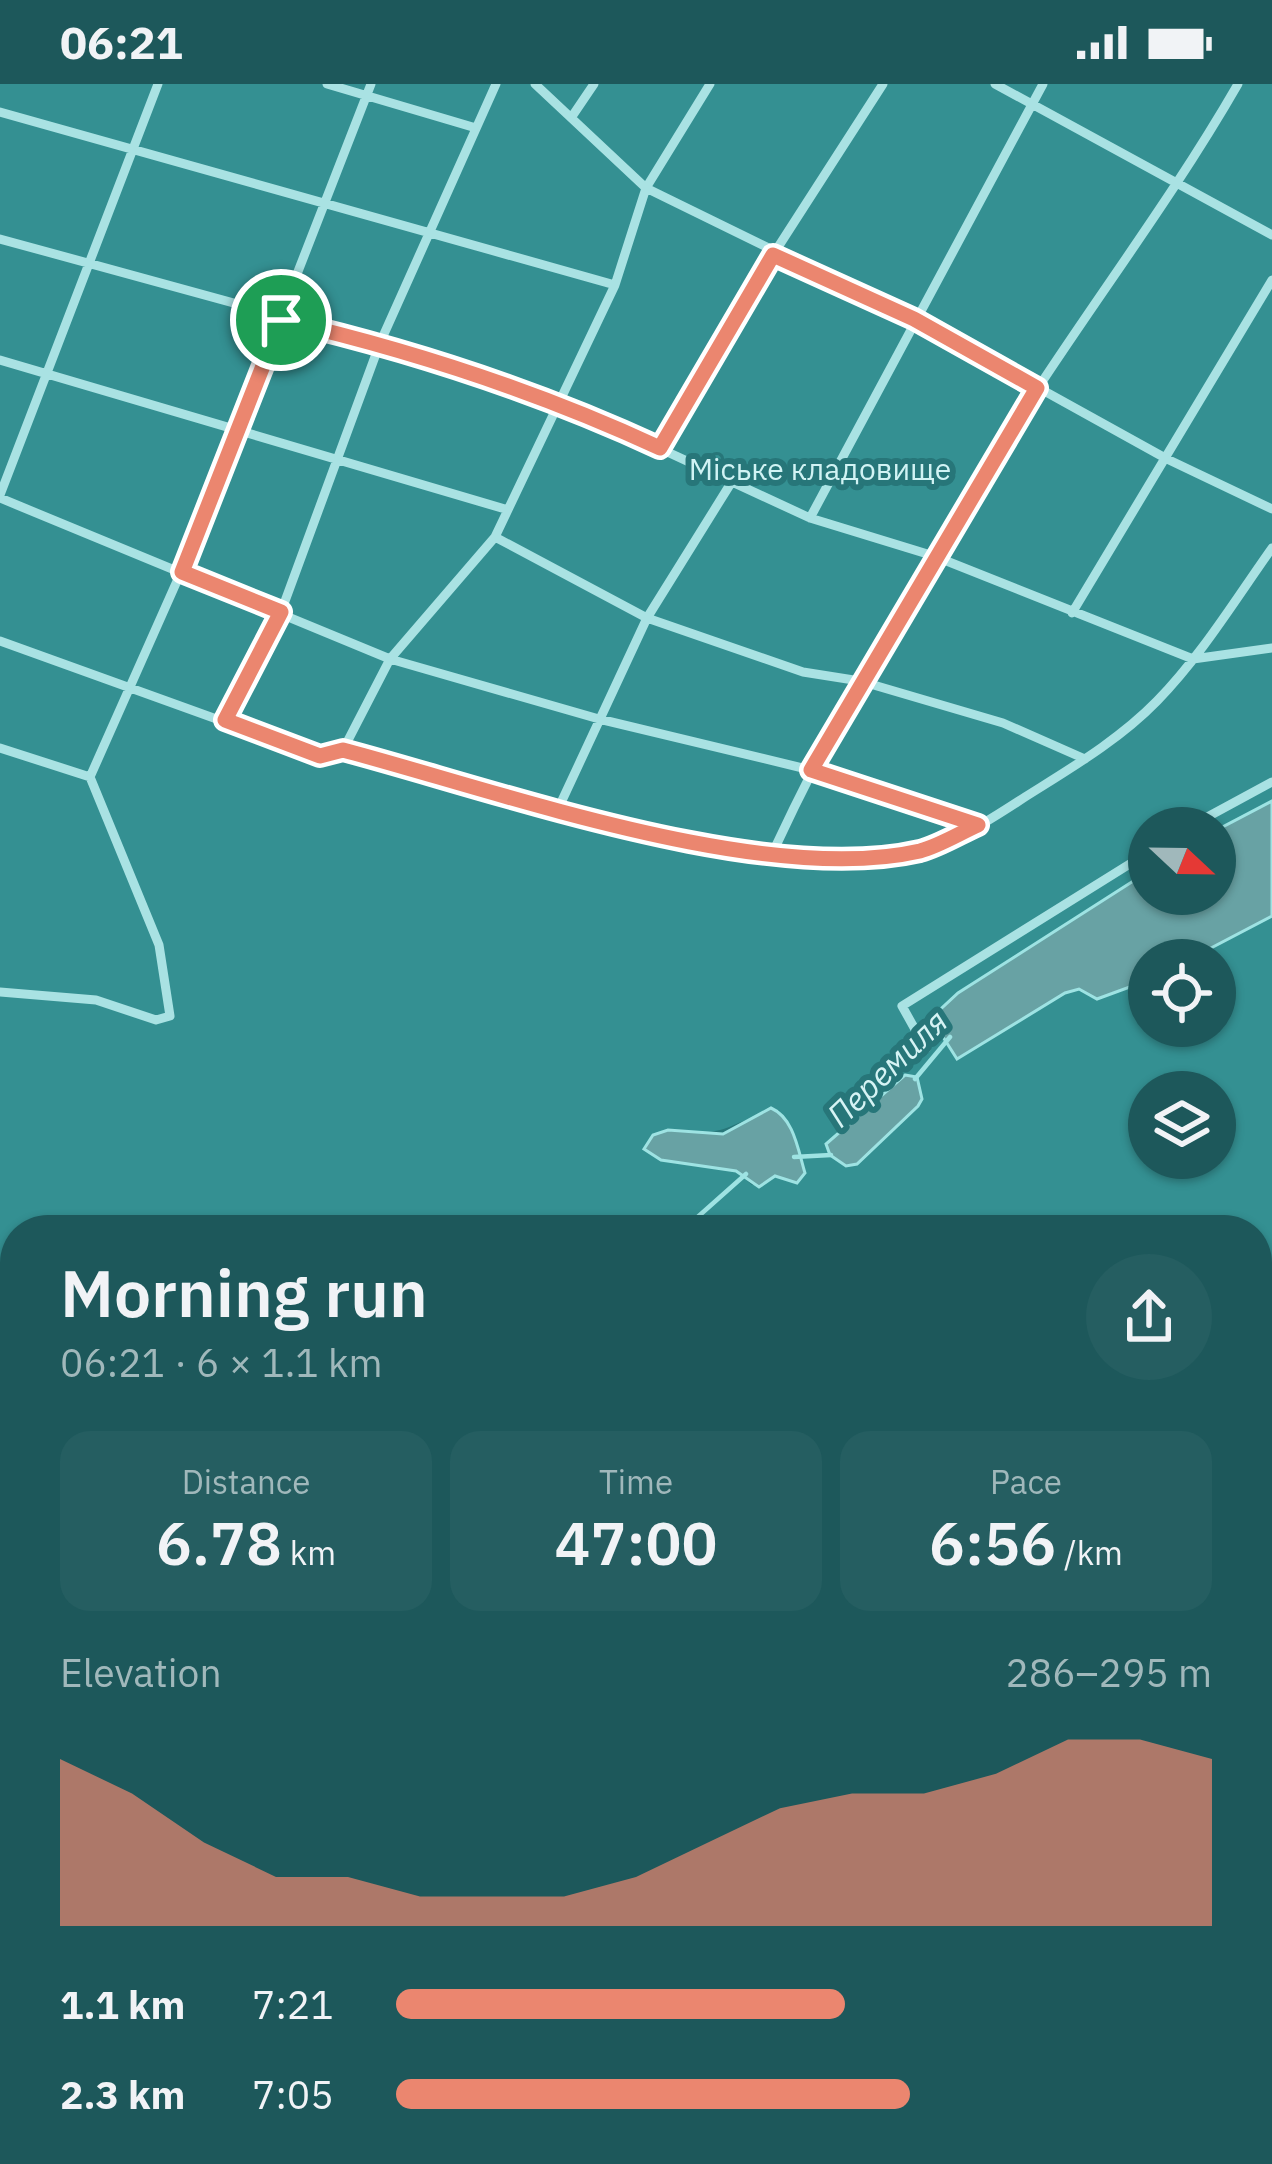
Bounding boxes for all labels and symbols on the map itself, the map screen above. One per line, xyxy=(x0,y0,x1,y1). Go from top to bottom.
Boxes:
pin xyxy=(230,269,332,371)
park label: Міське кладовище xyxy=(689,449,951,488)
north arrow xyxy=(1128,807,1236,915)
water label: Перемиля xyxy=(817,1000,956,1136)

